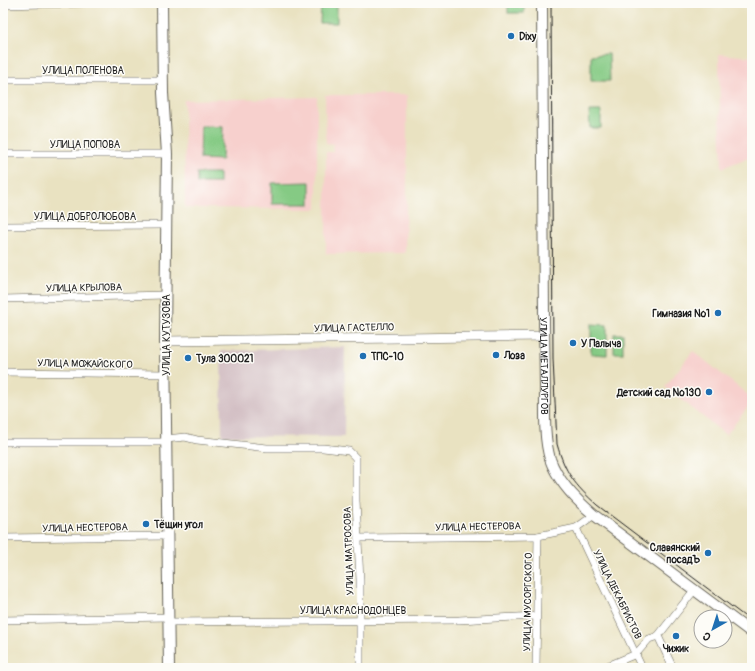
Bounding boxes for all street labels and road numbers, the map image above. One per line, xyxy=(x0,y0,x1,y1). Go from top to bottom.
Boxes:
street label: УЛИЦА ПОЛЕНОВА xyxy=(42,65,125,77)
street label: УЛИЦА ПОПОВА xyxy=(50,139,121,151)
street label: УЛИЦА ДОБРОЛЮБОВА xyxy=(34,211,137,223)
street label: УЛИЦА КРЫЛОВА xyxy=(46,281,123,295)
street label: УЛИЦА КУТУЗОВА xyxy=(161,294,173,376)
street label: УЛИЦА МЕТАЛЛУРГОВ xyxy=(537,317,550,415)
street label: УЛИЦА ГАСТЕЛЛО xyxy=(314,321,394,335)
street label: УЛИЦА МОЖАЙСКОГО xyxy=(37,356,133,371)
street label: УЛИЦА МАТРОСОВА xyxy=(341,506,357,596)
street label: УЛИЦА НЕСТЕРОВА xyxy=(435,520,521,534)
street label: УЛИЦА НЕСТЕРОВА xyxy=(42,521,128,535)
street label: УЛИЦА ДЕКАБРИСТОВ xyxy=(590,548,644,641)
street label: УЛИЦА МУСОРГСКОГО xyxy=(521,553,535,651)
street label: УЛИЦА КРАСНОДОНЦЕВ xyxy=(300,605,407,617)

